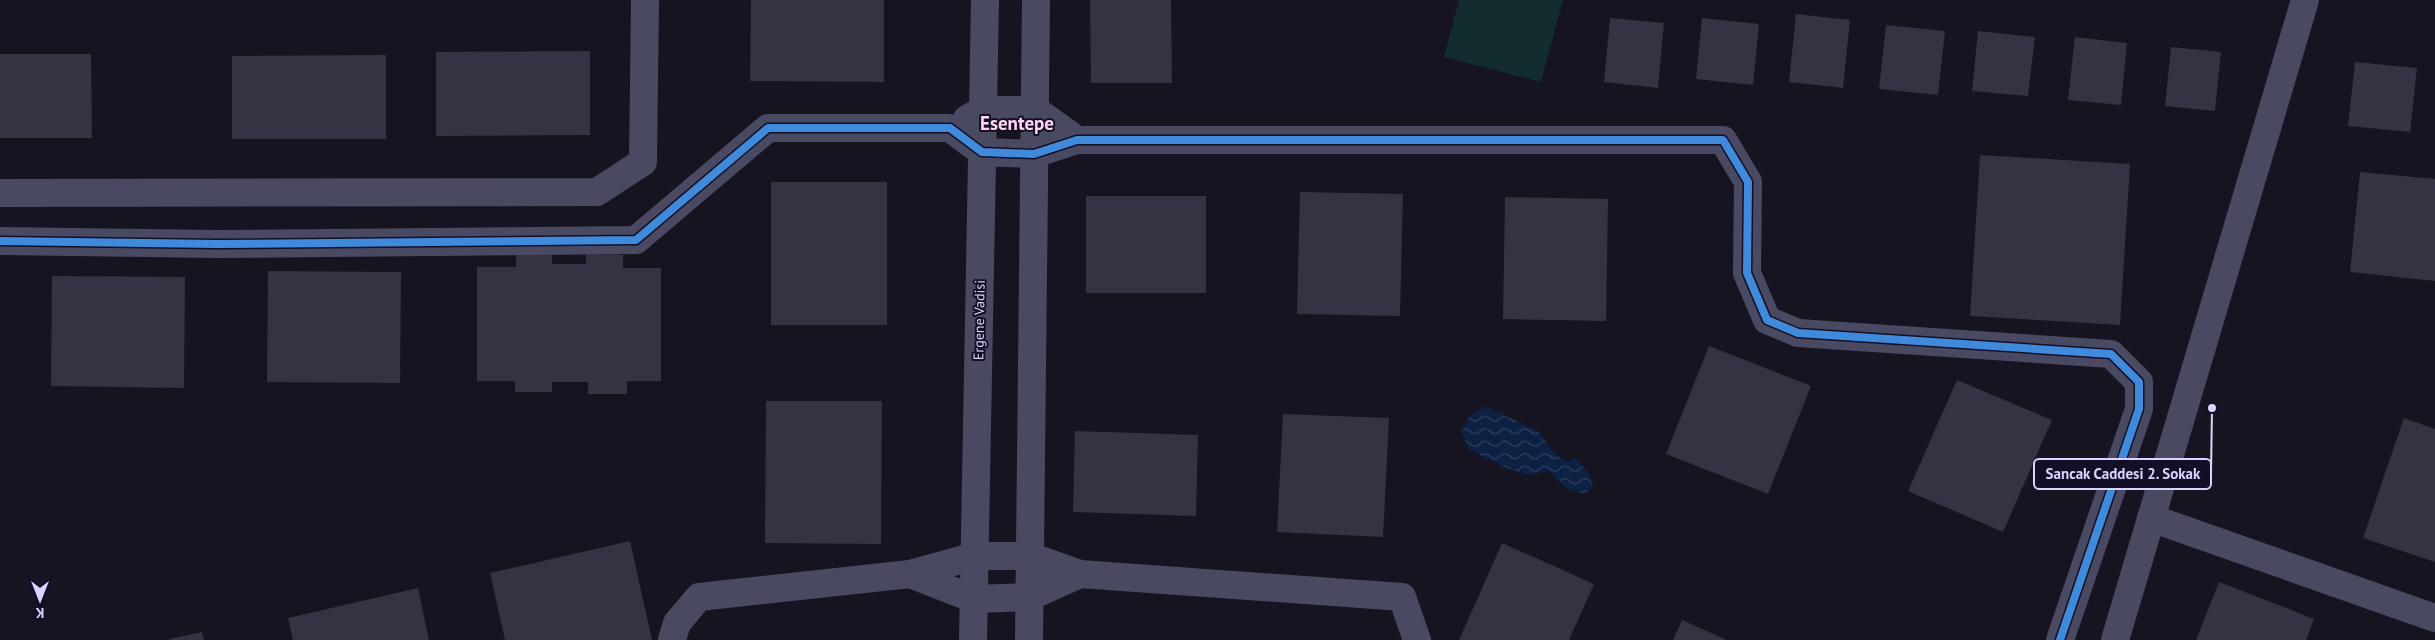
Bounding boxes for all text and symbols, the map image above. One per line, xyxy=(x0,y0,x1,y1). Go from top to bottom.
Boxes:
district label: Esentepe xyxy=(980,111,1054,135)
street label: Ergene Vadisi xyxy=(969,280,989,360)
callout: Sancak Caddesi 2. Sokak xyxy=(2034,459,2211,489)
text: Sancak Caddesi 2. Sokak xyxy=(2046,464,2201,483)
north arrow xyxy=(15,575,65,625)
text: K xyxy=(35,604,44,622)

